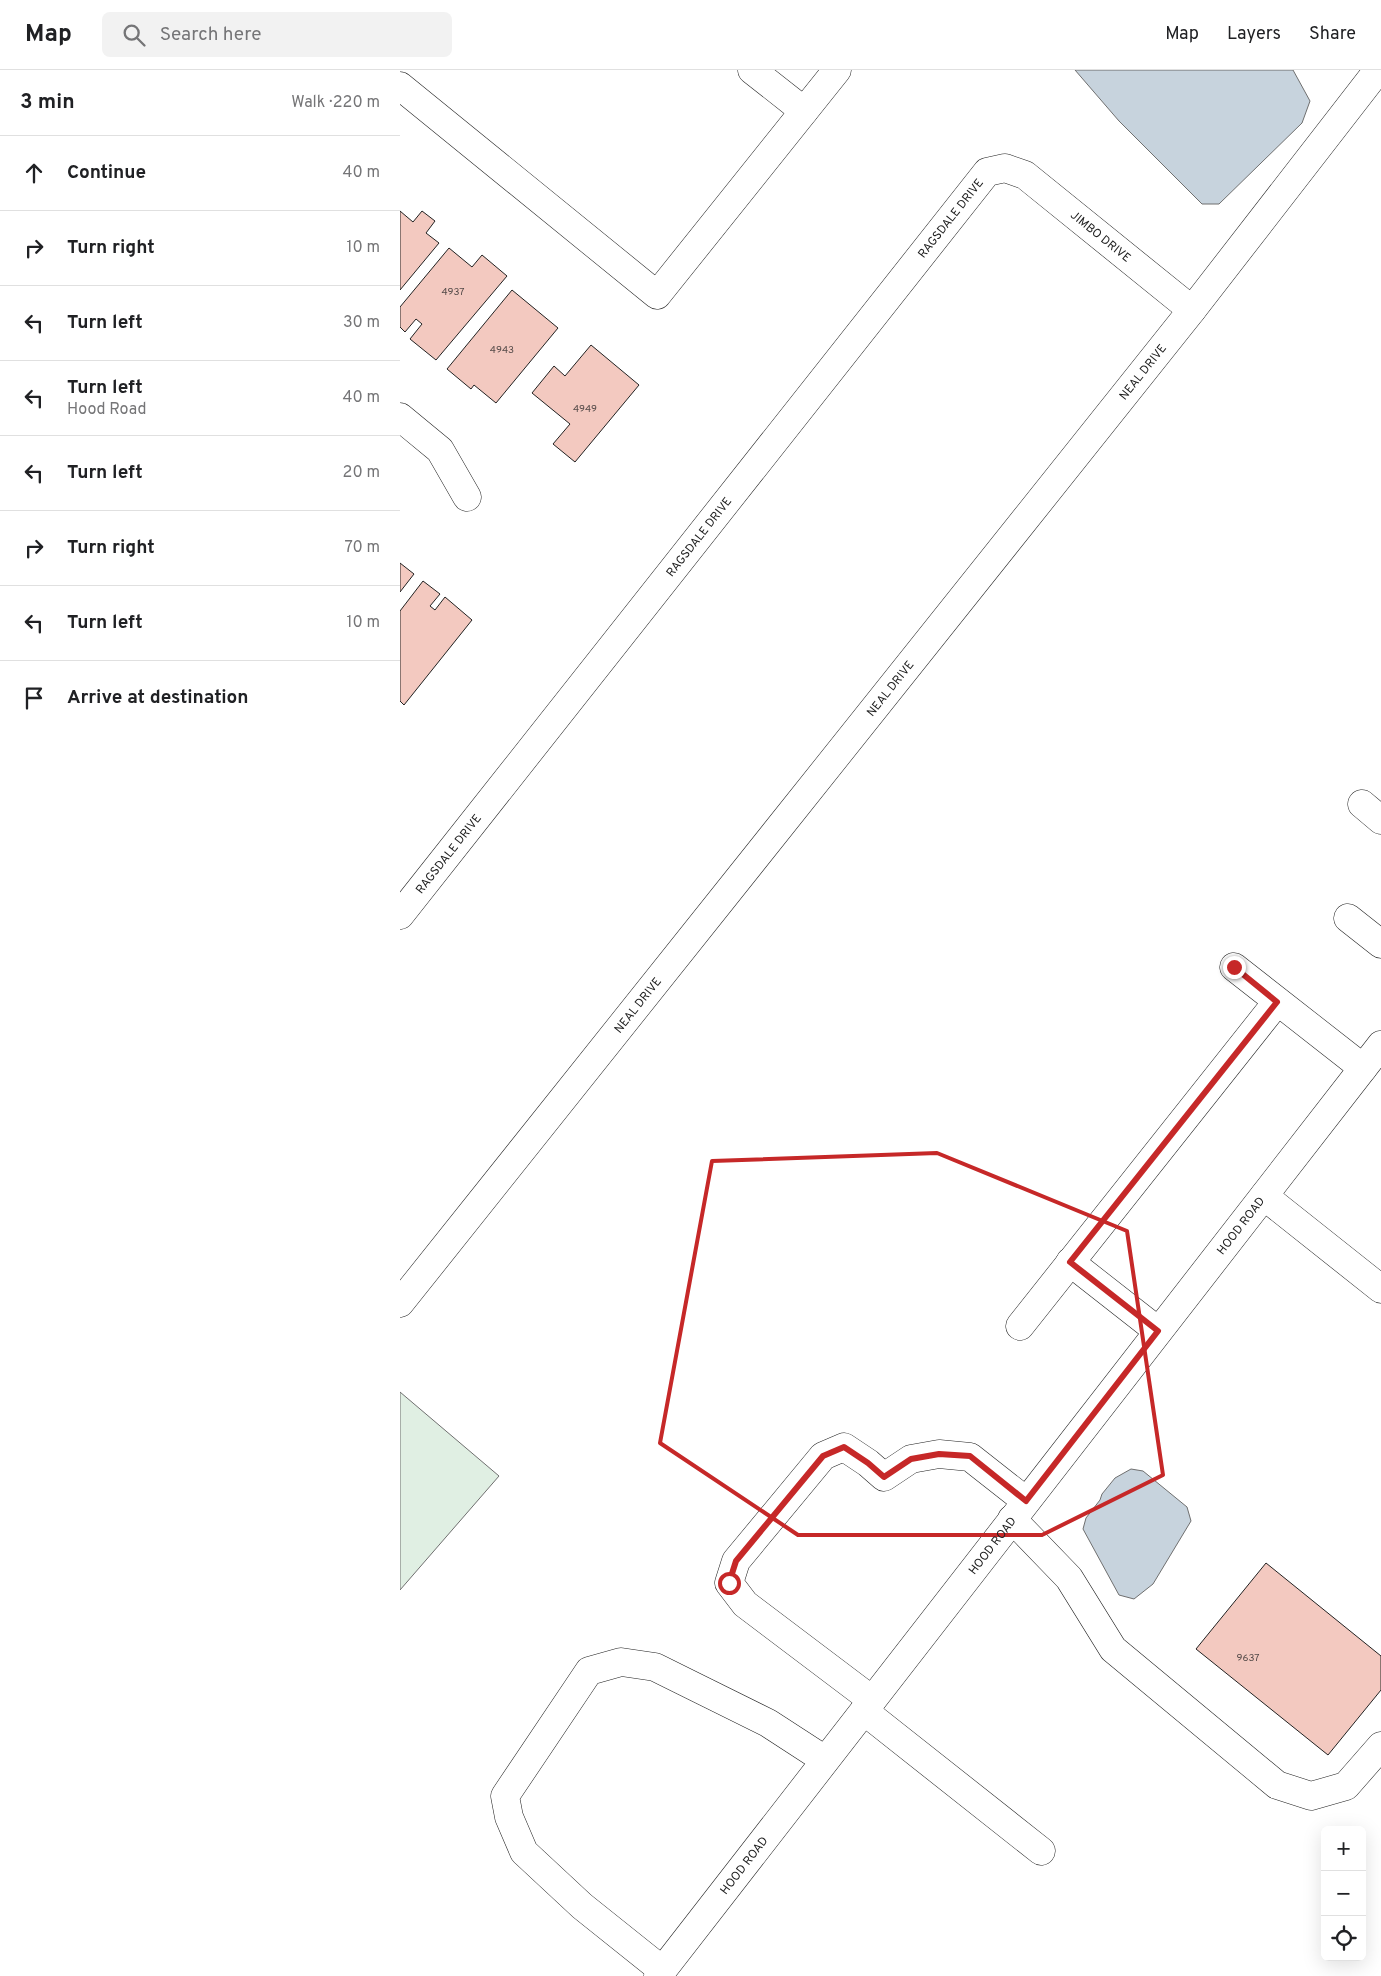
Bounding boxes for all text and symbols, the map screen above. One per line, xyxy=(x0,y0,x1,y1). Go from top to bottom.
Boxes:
search box xyxy=(102,12,452,57)
text: Map xyxy=(25,20,72,50)
icon: search xyxy=(120,21,148,49)
text: Search here xyxy=(160,23,261,47)
text: Map xyxy=(1165,23,1199,46)
text: Layers xyxy=(1227,23,1281,46)
text: Share xyxy=(1309,23,1356,46)
text: 3 min xyxy=(20,89,75,116)
text: Walk · 220 m xyxy=(291,93,380,113)
icon: ahead xyxy=(20,159,48,187)
text: Continue xyxy=(67,161,146,185)
text: 40 m xyxy=(342,163,380,183)
street label: RAGSDALE DRIVE xyxy=(915,176,988,262)
street label: JIMBO DRIVE xyxy=(1067,208,1134,266)
icon: right xyxy=(20,234,48,262)
text: Turn right xyxy=(67,236,155,260)
text: 10 m xyxy=(346,238,380,258)
house number: 4937 xyxy=(441,286,465,299)
icon: left xyxy=(20,309,48,337)
text: Turn left xyxy=(67,311,143,335)
text: 30 m xyxy=(343,313,380,333)
street label: NEAL DRIVE xyxy=(1116,341,1171,404)
house number: 4943 xyxy=(490,344,514,357)
text: Turn left xyxy=(67,376,143,400)
icon: left xyxy=(20,384,48,412)
text: 40 m xyxy=(342,388,380,408)
text: Hood Road xyxy=(67,400,146,420)
house number: 4949 xyxy=(573,403,597,416)
icon: left xyxy=(20,459,48,487)
text: Turn left xyxy=(67,461,143,485)
text: 20 m xyxy=(343,463,380,483)
street label: RAGSDALE DRIVE xyxy=(663,494,736,581)
icon: right xyxy=(20,534,48,562)
text: Turn right xyxy=(67,536,155,560)
text: 70 m xyxy=(345,538,380,558)
icon: left xyxy=(20,609,48,637)
text: Turn left xyxy=(67,611,143,635)
text: 10 m xyxy=(346,613,380,633)
street label: NEAL DRIVE xyxy=(864,658,918,720)
icon: arrive xyxy=(20,684,48,712)
text: Arrive at destination xyxy=(67,686,248,710)
street label: RAGSDALE DRIVE xyxy=(413,811,486,898)
route end xyxy=(1223,956,1246,979)
street label: NEAL DRIVE xyxy=(611,974,666,1037)
street label: HOOD ROAD xyxy=(1214,1194,1269,1259)
street label: HOOD ROAD xyxy=(966,1514,1021,1578)
route start xyxy=(718,1572,741,1595)
house number: 9637 xyxy=(1236,1652,1260,1665)
map controls xyxy=(1321,1826,1366,1961)
button: + xyxy=(1321,1826,1366,1871)
street label: HOOD ROAD xyxy=(717,1834,772,1898)
button: − xyxy=(1321,1871,1366,1916)
button: locate xyxy=(1321,1916,1366,1961)

